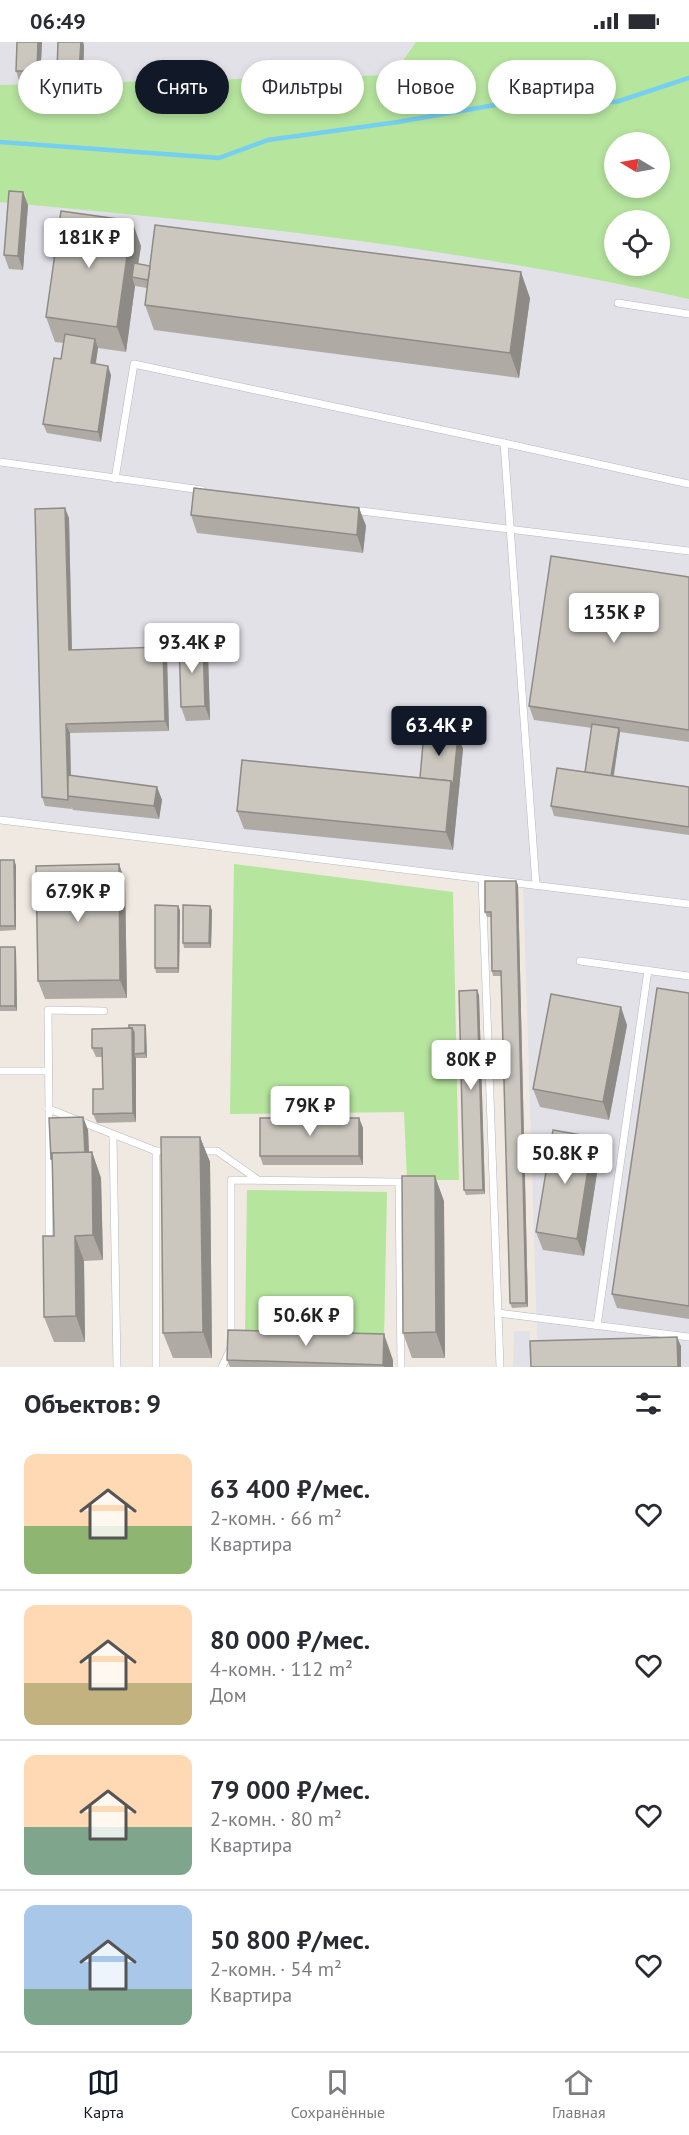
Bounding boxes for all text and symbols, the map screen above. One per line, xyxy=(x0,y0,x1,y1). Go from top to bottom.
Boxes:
text: 06:49 xyxy=(30,7,86,35)
chip: Купить xyxy=(18,60,123,114)
chip: Снять xyxy=(135,60,229,114)
chip: Фильтры xyxy=(241,60,364,114)
chip: Новое xyxy=(376,60,476,114)
chip: Квартира xyxy=(488,60,616,114)
north arrow xyxy=(604,132,670,198)
map controls xyxy=(604,132,670,276)
button: locate xyxy=(604,210,670,276)
pin: 181K ₽ xyxy=(40,218,138,269)
text: 181K ₽ xyxy=(58,224,120,250)
pin: 135K ₽ xyxy=(565,593,663,644)
text: 135K ₽ xyxy=(583,599,645,625)
pin: 93.4K ₽ xyxy=(137,623,247,674)
text: 93.4K ₽ xyxy=(158,629,226,655)
pin: 63.4K ₽ xyxy=(384,706,494,757)
text: 63.4K ₽ xyxy=(405,712,473,738)
pin: 67.9K ₽ xyxy=(23,872,133,923)
text: 67.9K ₽ xyxy=(46,878,110,904)
pin: 80K ₽ xyxy=(429,1040,513,1091)
text: 80K ₽ xyxy=(446,1046,496,1072)
pin: 79K ₽ xyxy=(268,1086,352,1137)
text: 79K ₽ xyxy=(285,1092,335,1118)
pin: 50.8K ₽ xyxy=(510,1134,620,1185)
text: 50.8K ₽ xyxy=(531,1140,599,1166)
pin: 50.6K ₽ xyxy=(251,1296,361,1347)
text: 50.6K ₽ xyxy=(272,1302,340,1328)
text: Объектов: 9 xyxy=(24,1387,161,1420)
icon: filters xyxy=(632,1387,665,1420)
text: 63 400 ₽/мес. xyxy=(210,1472,370,1505)
icon: home xyxy=(72,1478,144,1550)
icon: heart xyxy=(632,1498,665,1531)
text: 2-комн. · 66 m² xyxy=(210,1505,342,1531)
text: Квартира xyxy=(210,1531,292,1557)
text: 80 000 ₽/мес. xyxy=(210,1623,370,1656)
icon: home xyxy=(72,1629,144,1701)
icon: heart xyxy=(632,1649,665,1682)
text: 4-комн. · 112 m² xyxy=(210,1656,353,1682)
text: Дом xyxy=(210,1682,247,1708)
text: 79 000 ₽/мес. xyxy=(210,1773,370,1806)
icon: home xyxy=(72,1779,144,1851)
icon: heart xyxy=(632,1799,665,1832)
text: 2-комн. · 80 m² xyxy=(210,1806,342,1832)
text: Квартира xyxy=(210,1832,292,1858)
text: 50 800 ₽/мес. xyxy=(210,1923,370,1956)
icon: home xyxy=(72,1929,144,2001)
icon: heart xyxy=(632,1949,665,1982)
text: 2-комн. · 54 m² xyxy=(210,1956,342,1982)
text: Квартира xyxy=(210,1982,292,2008)
tab: Карта xyxy=(83,2066,124,2122)
tab: Сохранённые xyxy=(291,2066,385,2122)
tab: Главная xyxy=(552,2066,606,2122)

